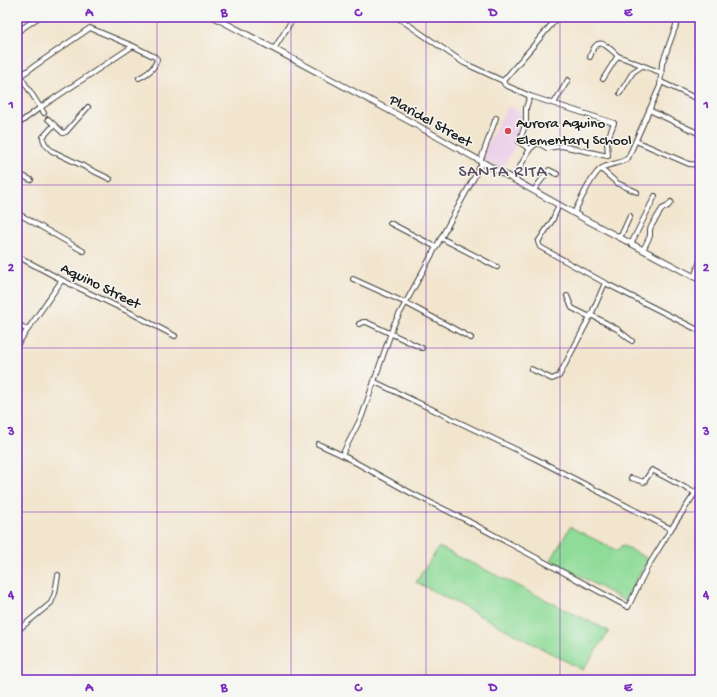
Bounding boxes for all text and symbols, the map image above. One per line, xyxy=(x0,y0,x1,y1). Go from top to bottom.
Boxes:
text: A xyxy=(84,6,94,21)
text: B xyxy=(220,6,229,21)
text: C xyxy=(353,6,363,21)
text: D xyxy=(488,6,498,21)
text: E xyxy=(624,6,633,21)
street label: Plaridel Street xyxy=(385,91,476,153)
text: 1 xyxy=(7,98,14,113)
text: 1 xyxy=(702,98,709,113)
place label: Aurora Aquino Elementary School xyxy=(516,115,632,150)
marker: Aurora Aquino Elementary School xyxy=(503,126,513,136)
district label: SANTA RITA xyxy=(458,163,548,183)
street label: Aquino Street xyxy=(57,260,145,315)
text: 2 xyxy=(8,261,15,276)
text: 2 xyxy=(703,261,710,276)
text: 3 xyxy=(7,425,15,440)
text: 3 xyxy=(702,425,710,440)
text: 4 xyxy=(7,588,15,603)
text: 4 xyxy=(702,588,710,603)
text: A xyxy=(84,681,94,696)
text: B xyxy=(220,681,229,696)
text: C xyxy=(353,681,363,696)
text: D xyxy=(488,681,498,696)
text: E xyxy=(624,681,633,696)

